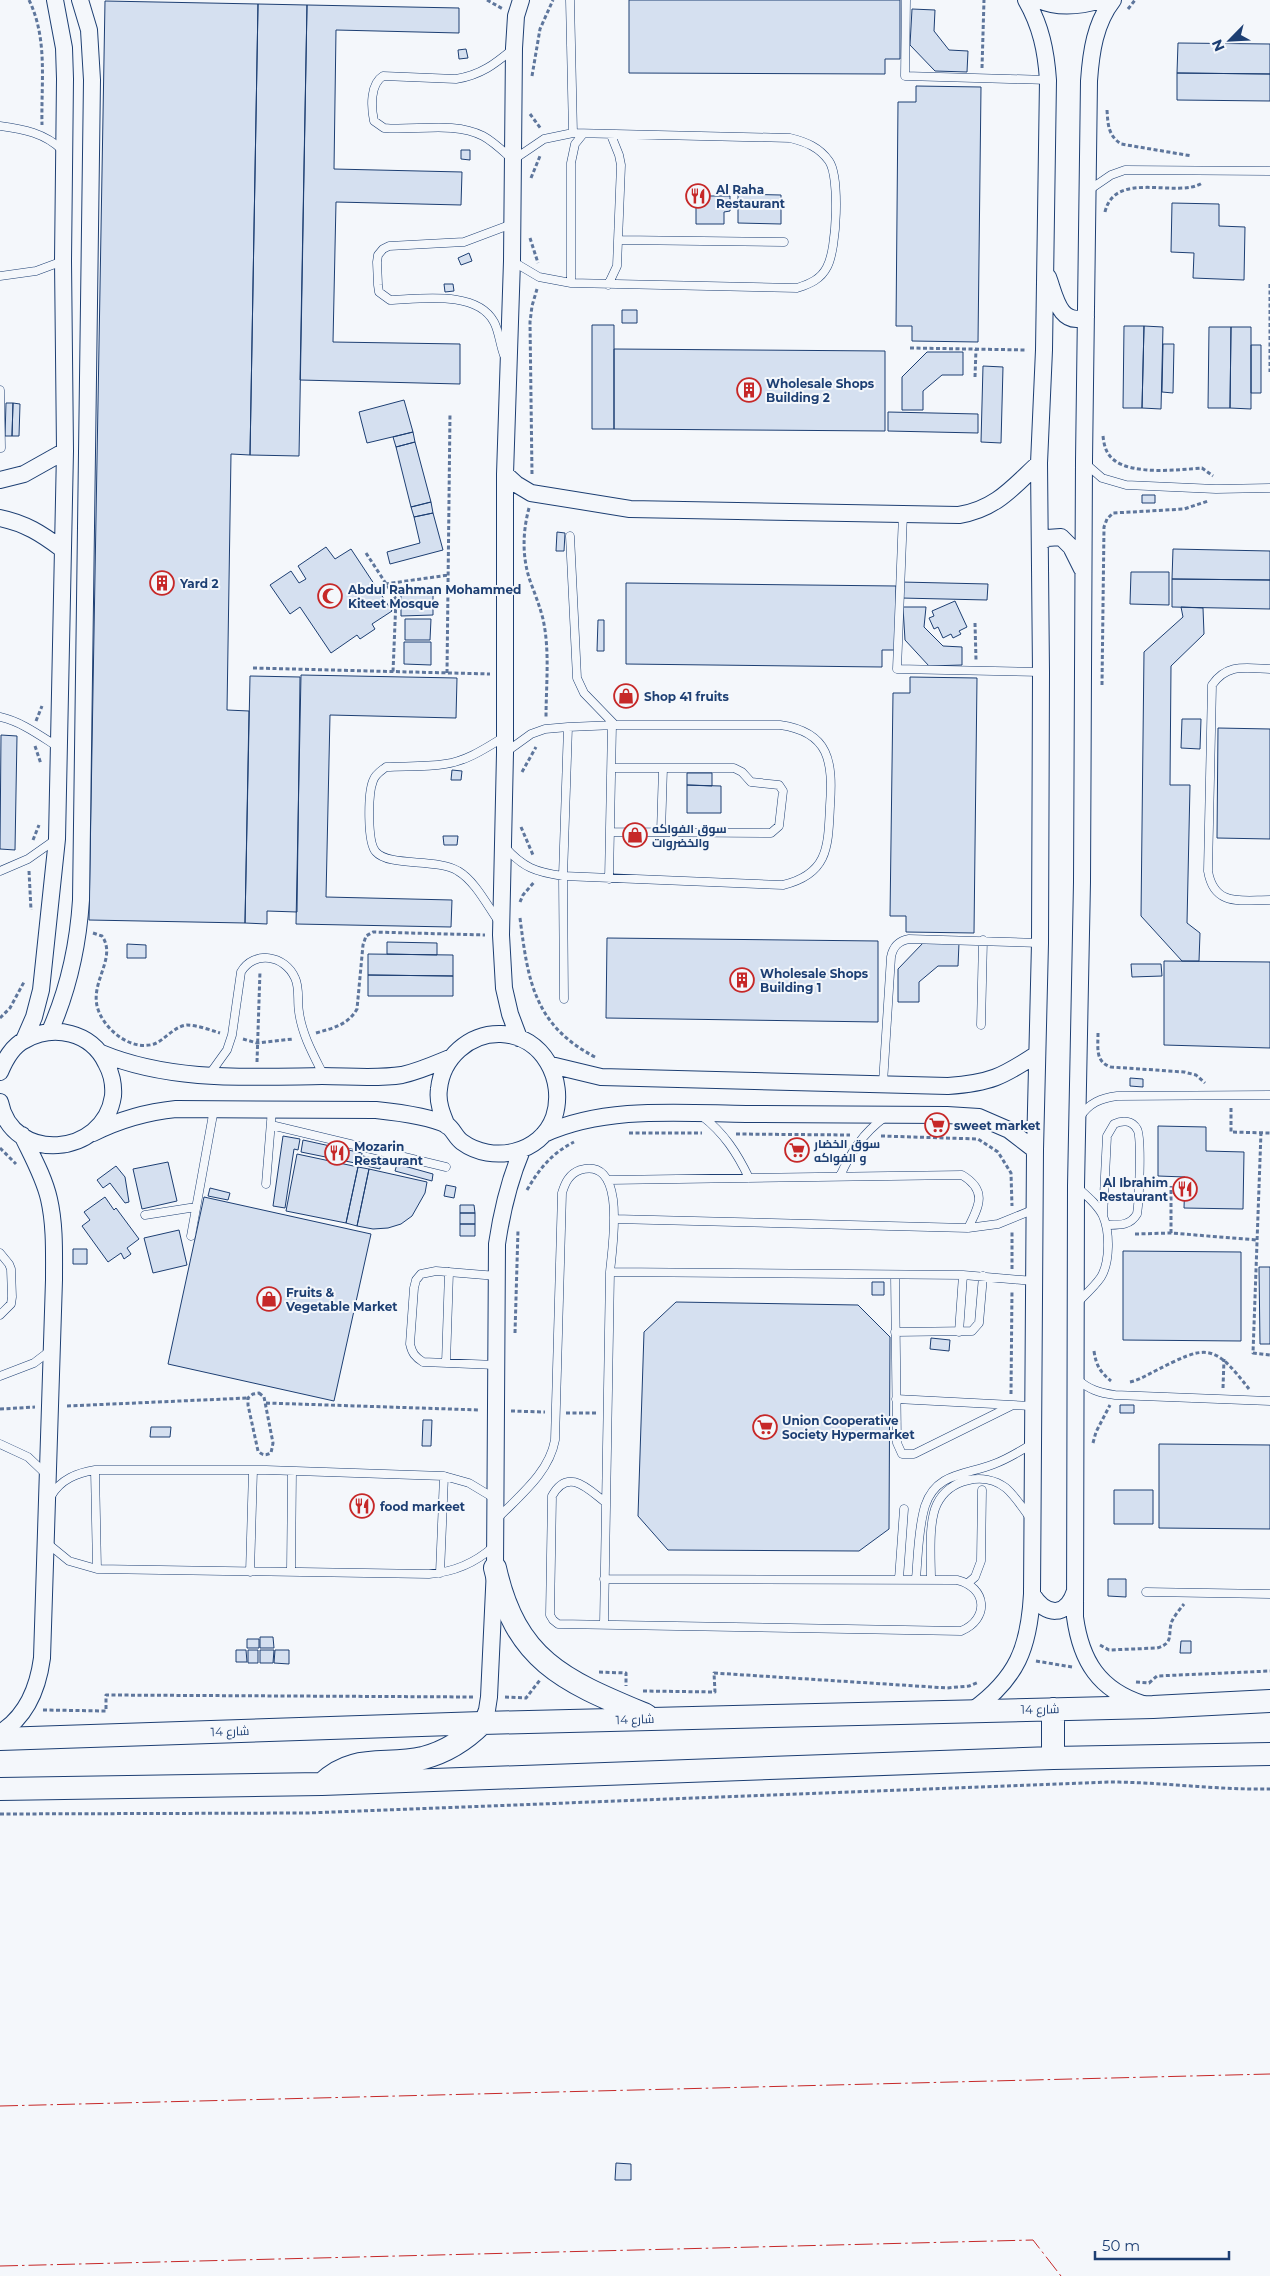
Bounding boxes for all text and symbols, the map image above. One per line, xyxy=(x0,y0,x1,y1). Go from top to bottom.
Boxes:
north arrow xyxy=(1205,15,1255,65)
text: N xyxy=(1208,36,1229,54)
place label: Al Raha Restaurant xyxy=(715,182,786,211)
restaurant icon: Al Raha Restaurant xyxy=(685,183,711,209)
place label: Wholesale Shops Building 2 xyxy=(766,376,875,405)
building icon: Wholesale Shops Building 2 xyxy=(736,377,762,403)
building icon: Yard 2 xyxy=(149,570,175,596)
place label: Yard 2 xyxy=(179,576,219,591)
place label: Abdul Rahman Mohammed Kiteet Mosque xyxy=(347,582,521,611)
mosque icon: Abdul Rahman Mohammed Kiteet Mosque xyxy=(317,583,343,609)
shop icon: Shop 41 fruits xyxy=(613,683,639,709)
place label: Shop 41 fruits xyxy=(644,689,729,704)
place label: سوق الفواكه والخضروات xyxy=(652,821,727,851)
shop icon: سوق الفواكه والخضروات xyxy=(622,822,648,848)
place label: Wholesale Shops Building 1 xyxy=(760,966,869,995)
building icon: Wholesale Shops Building 1 xyxy=(729,967,755,993)
supermarket icon: sweet market xyxy=(924,1112,950,1138)
place label: sweet market xyxy=(954,1118,1041,1133)
place label: سوق الخضار و الفواكه xyxy=(813,1136,880,1166)
supermarket icon: سوق الخضار و الفواكه xyxy=(784,1137,810,1163)
place label: Mozarin Restaurant xyxy=(354,1139,424,1168)
restaurant icon: Mozarin Restaurant xyxy=(324,1140,350,1166)
place label: Al Ibrahim Restaurant xyxy=(1099,1175,1169,1204)
restaurant icon: Al Ibrahim Restaurant xyxy=(1172,1176,1198,1202)
place label: Fruits & Vegetable Market xyxy=(285,1285,398,1314)
shop icon: Fruits & Vegetable Market xyxy=(256,1286,282,1312)
place label: Union Cooperative Society Hypermarket xyxy=(782,1413,915,1442)
supermarket icon: Union Cooperative Society Hypermarket xyxy=(752,1414,778,1440)
restaurant icon: food markeet xyxy=(349,1493,375,1519)
place label: food markeet xyxy=(380,1499,466,1514)
street label: شارع 14 xyxy=(1021,1701,1060,1718)
street label: شارع 14 xyxy=(615,1711,655,1728)
street label: شارع 14 xyxy=(210,1723,250,1740)
scale bar xyxy=(1095,2228,1229,2260)
text: 50 m xyxy=(1102,2236,1140,2255)

